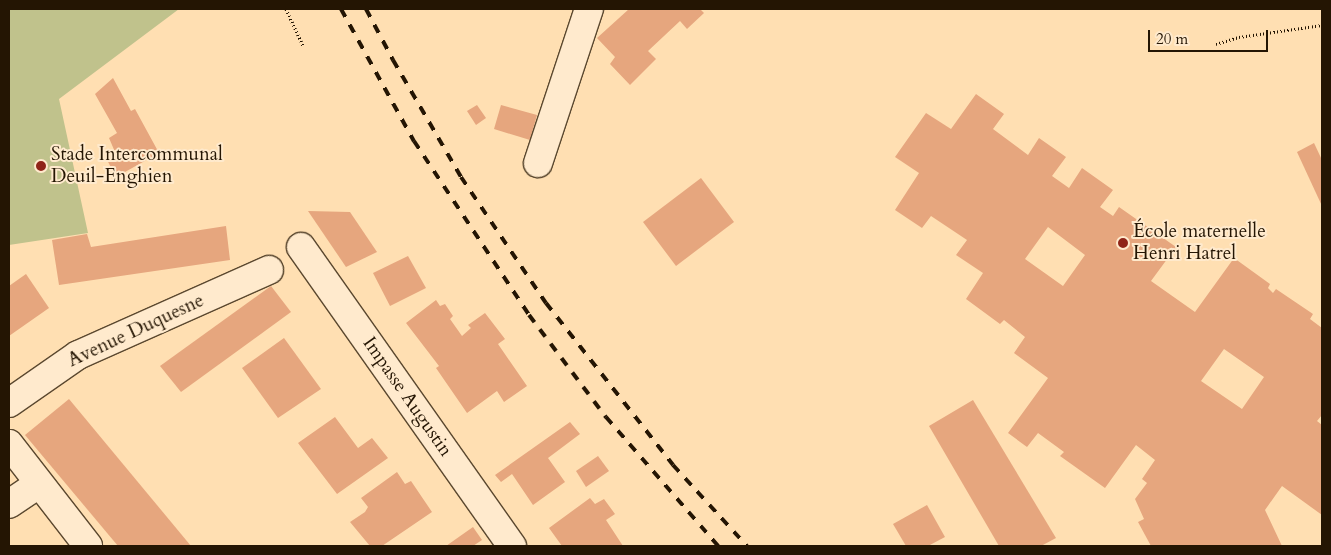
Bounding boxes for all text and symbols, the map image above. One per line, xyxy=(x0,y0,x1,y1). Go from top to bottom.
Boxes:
scale bar xyxy=(1151,20,1271,52)
text: 20 m xyxy=(1156,29,1188,49)
place label: Stade Intercommunal Deuil-Enghien xyxy=(51,144,223,188)
marker: Stade Intercommunal Deuil-Enghien xyxy=(35,160,47,172)
place label: École maternelle Henri Hatrel xyxy=(1133,221,1266,265)
marker: École maternelle Henri Hatrel xyxy=(1117,237,1129,249)
street label: Avenue Duquesne xyxy=(64,289,208,373)
street label: Impasse Augustin xyxy=(357,333,457,461)

